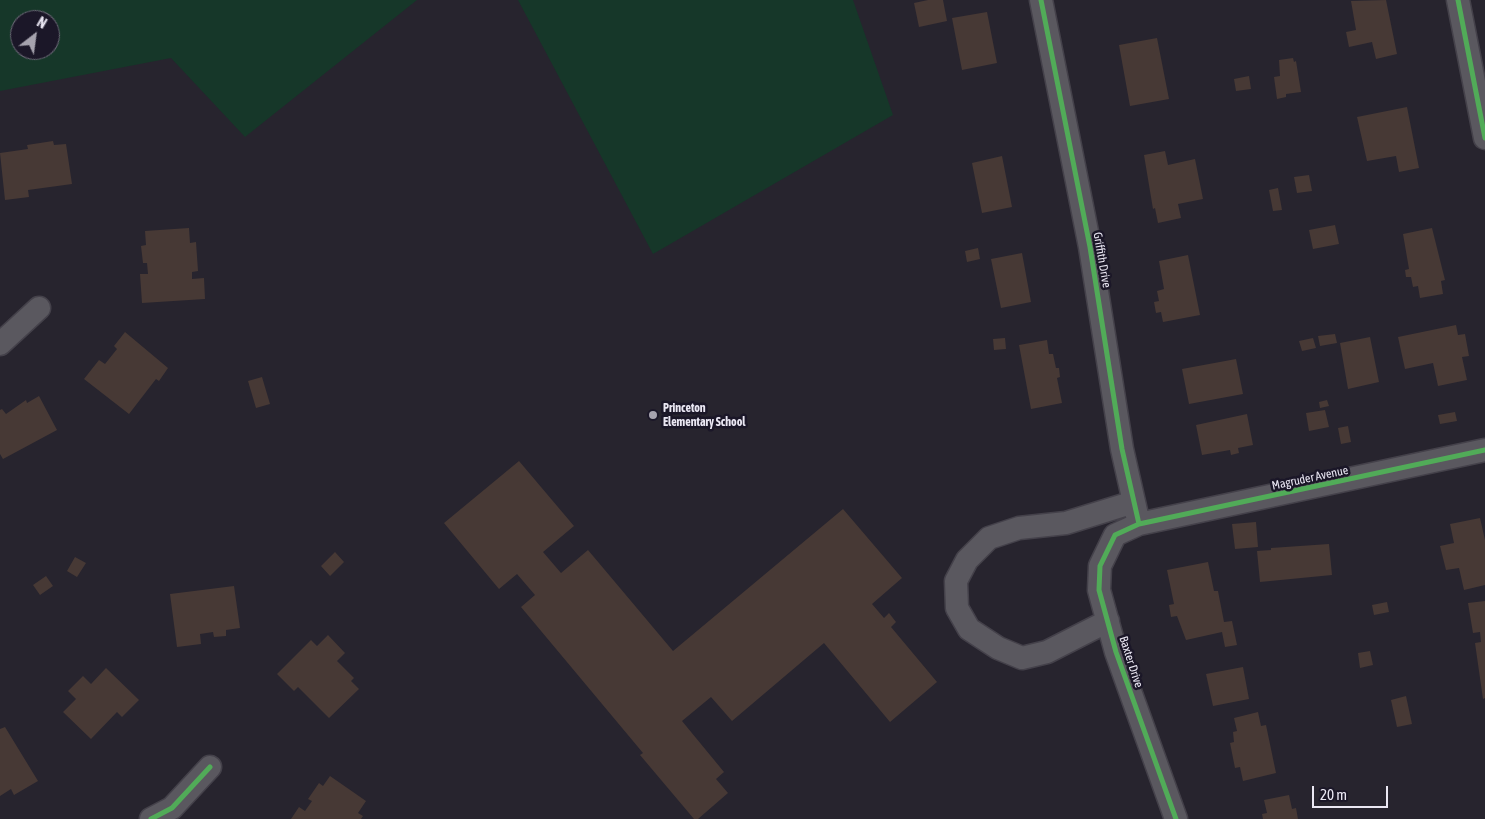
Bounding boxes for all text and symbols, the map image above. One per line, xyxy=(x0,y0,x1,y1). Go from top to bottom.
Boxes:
north arrow xyxy=(10,10,60,60)
text: N xyxy=(34,14,50,32)
street label: Griffith Drive xyxy=(1090,231,1114,289)
place label: Princeton Elementary School xyxy=(663,401,745,429)
marker: Princeton Elementary School xyxy=(647,409,659,421)
street label: Magruder Avenue xyxy=(1271,463,1349,493)
street label: Baxter Drive xyxy=(1116,634,1146,690)
scale bar xyxy=(1315,776,1391,808)
text: 20 m xyxy=(1320,786,1347,803)

